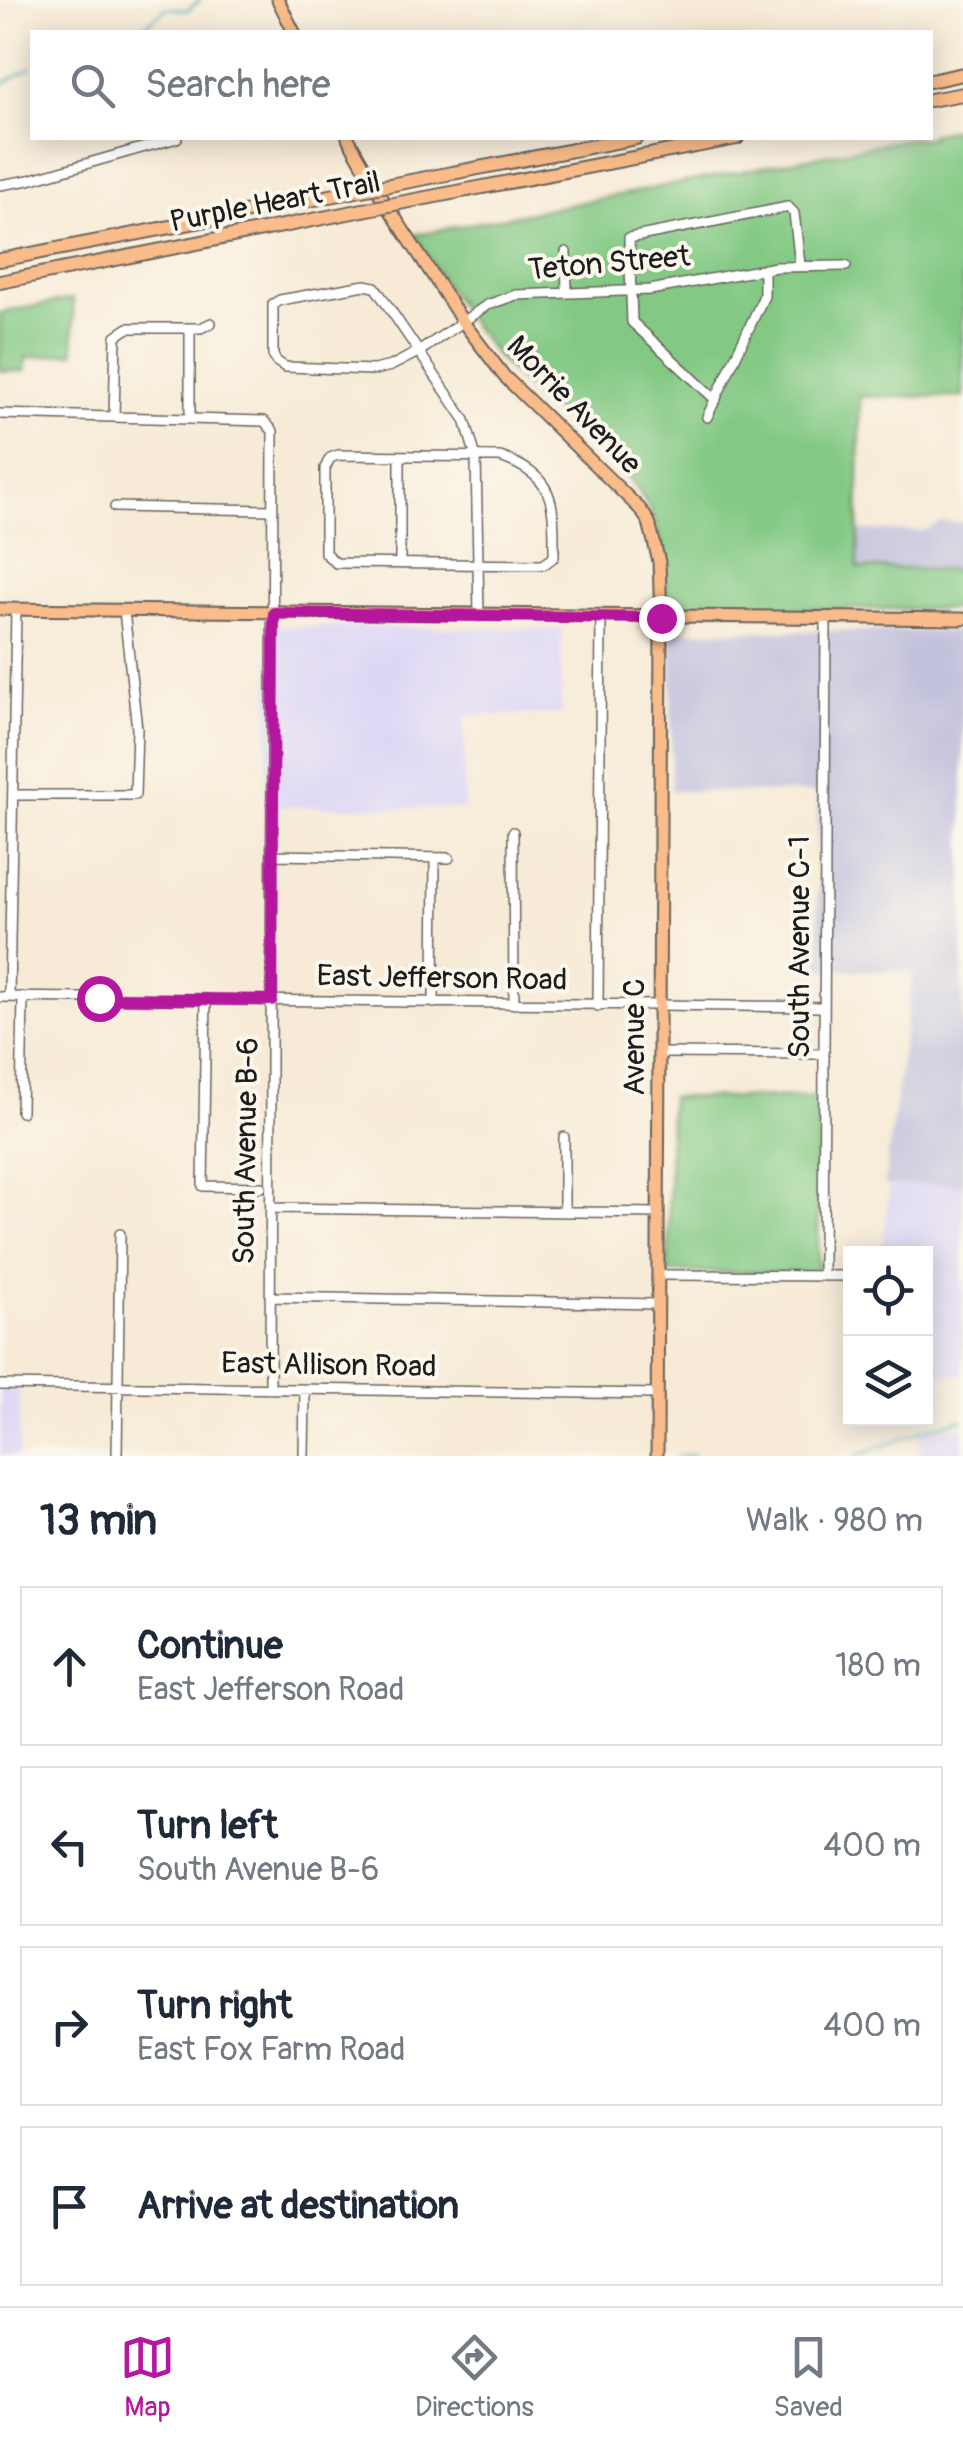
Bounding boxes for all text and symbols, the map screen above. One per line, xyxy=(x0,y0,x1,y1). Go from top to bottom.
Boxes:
search box xyxy=(30,30,933,140)
icon: search xyxy=(65,58,120,113)
text: Search here xyxy=(145,61,331,109)
street label: Purple Heart Trail xyxy=(167,163,383,241)
street label: Teton Street xyxy=(527,237,692,289)
street label: Morrie Avenue xyxy=(499,328,649,482)
route end xyxy=(639,596,685,642)
street label: South Avenue C-1 xyxy=(781,835,818,1059)
street label: East Jefferson Road xyxy=(316,957,568,999)
route start xyxy=(77,976,123,1022)
street label: Avenue C xyxy=(616,978,653,1096)
street label: South Avenue B-6 xyxy=(226,1037,266,1265)
map controls xyxy=(843,1246,933,1426)
button: locate xyxy=(843,1246,933,1336)
button: layers xyxy=(843,1336,933,1426)
street label: East Allison Road xyxy=(221,1345,437,1385)
text: 13 min xyxy=(40,1495,157,1547)
text: Walk · 980 m xyxy=(746,1501,923,1541)
text: Continue xyxy=(137,1622,283,1670)
icon: ahead xyxy=(42,1639,97,1694)
text: 180 m xyxy=(835,1646,921,1686)
text: East Jefferson Road xyxy=(137,1670,404,1710)
text: Turn left xyxy=(137,1802,278,1850)
icon: left xyxy=(42,1819,97,1874)
text: 400 m xyxy=(823,1826,921,1866)
text: South Avenue B-6 xyxy=(137,1850,379,1890)
text: Turn right xyxy=(137,1982,292,2030)
icon: right xyxy=(42,1999,97,2054)
text: 400 m xyxy=(823,2006,921,2046)
text: East Fox Farm Road xyxy=(137,2030,405,2070)
icon: arrive xyxy=(42,2179,97,2234)
text: Arrive at destination xyxy=(137,2182,459,2230)
tab: Map xyxy=(120,2330,175,2425)
tab: Directions xyxy=(415,2330,534,2425)
tab: Saved xyxy=(774,2330,843,2425)

